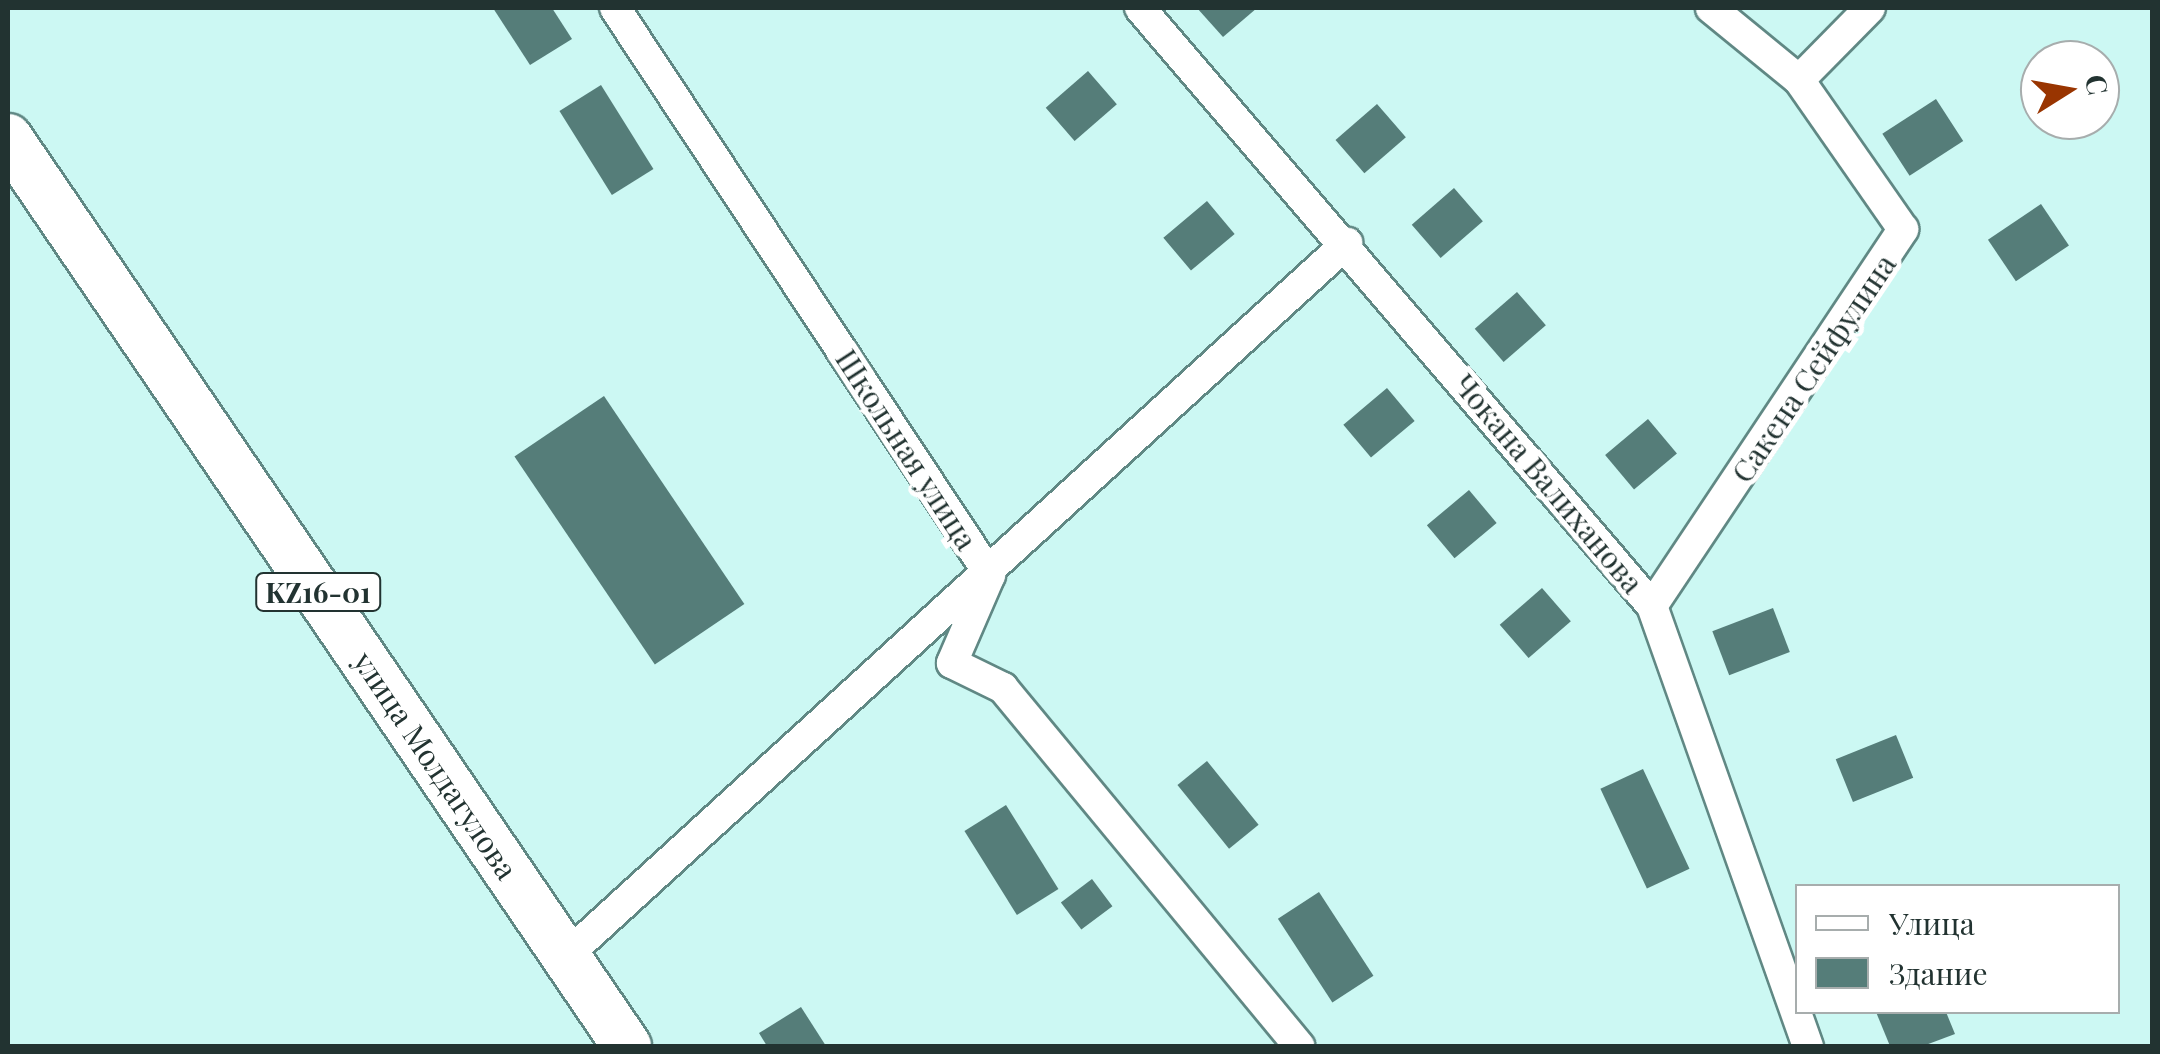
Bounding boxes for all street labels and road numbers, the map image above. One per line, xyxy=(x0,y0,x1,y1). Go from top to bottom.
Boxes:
street label: Сакена Сейфулина xyxy=(1723,247,1903,489)
street label: Школьная улица xyxy=(829,342,985,556)
street label: Чокана Валиханова xyxy=(1447,366,1651,600)
road number: KZ16-01 xyxy=(253,569,383,615)
street label: улица Молдагулова xyxy=(347,644,525,886)

